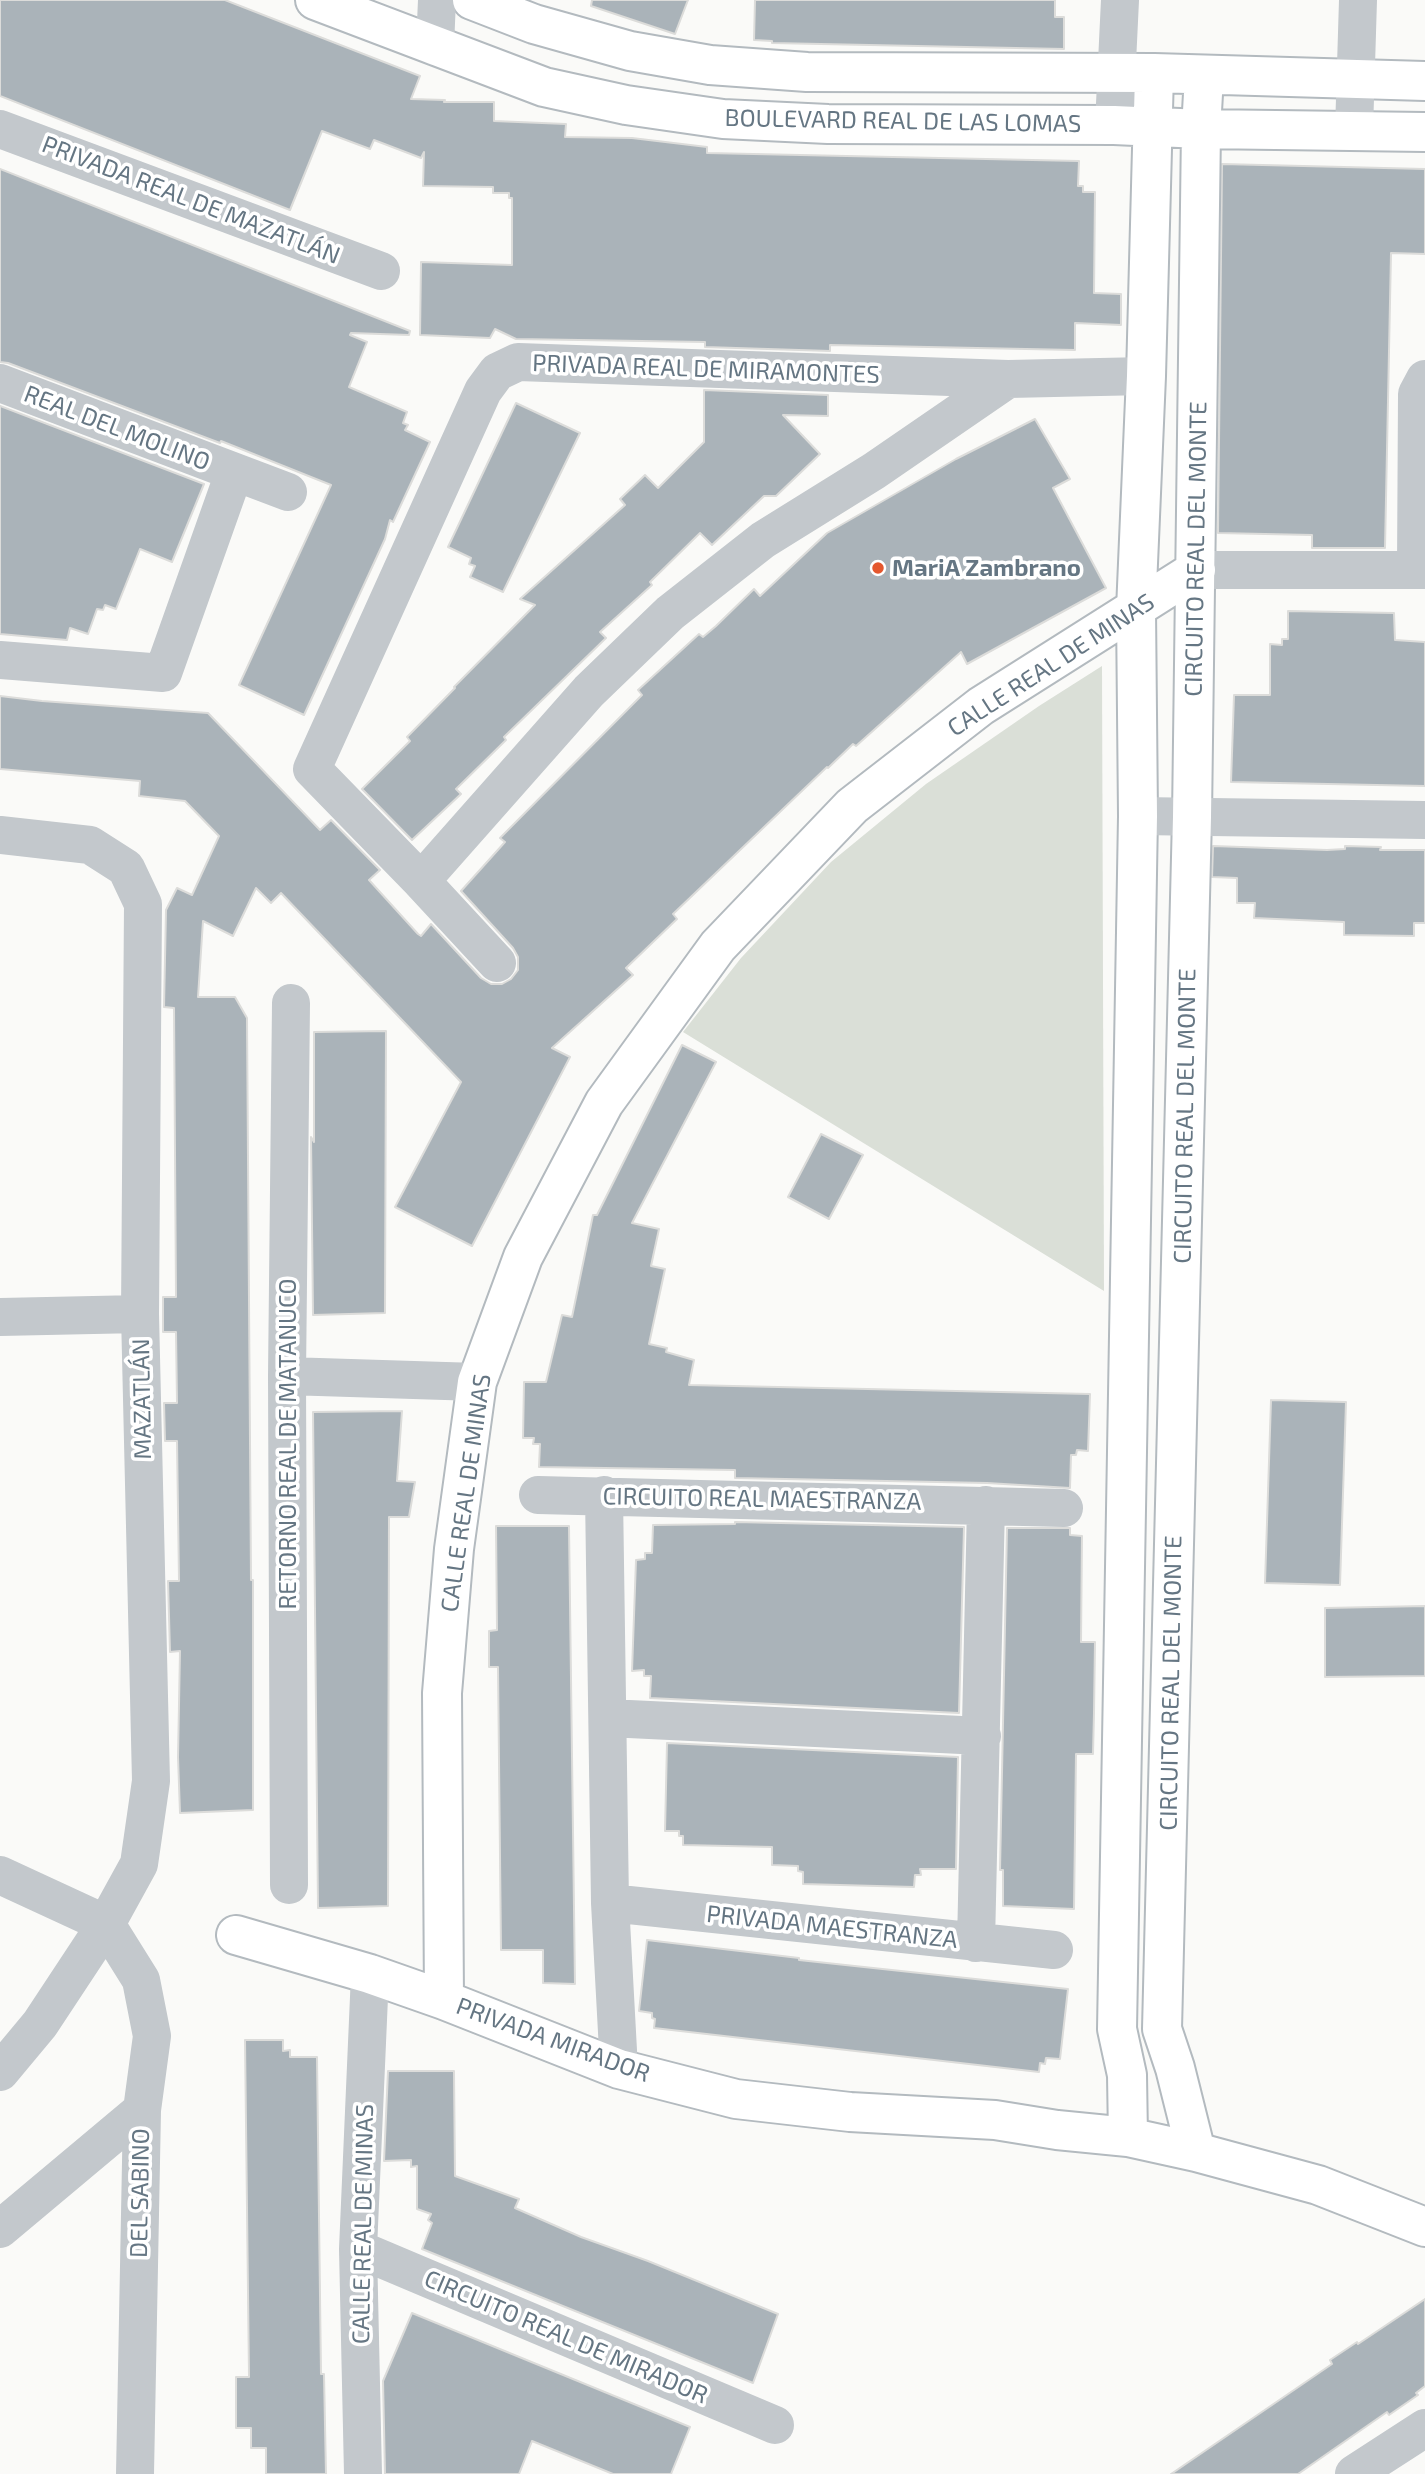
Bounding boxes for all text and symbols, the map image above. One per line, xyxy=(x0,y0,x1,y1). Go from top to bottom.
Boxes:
street label: BOULEVARD REAL DE LAS LOMAS xyxy=(724,103,1082,139)
street label: PRIVADA REAL DE MAZATLÁN xyxy=(38,130,344,270)
street label: PRIVADA REAL DE MIRAMONTES xyxy=(532,349,880,389)
street label: REAL DEL MOLINO xyxy=(20,379,214,477)
street label: CIRCUITO REAL DEL MONTE xyxy=(1179,401,1213,697)
place label: MariA Zambrano xyxy=(892,554,1081,582)
marker: MariA Zambrano xyxy=(870,560,886,576)
street label: CALLE REAL DE MINAS xyxy=(942,587,1160,743)
street label: CIRCUITO REAL DEL MONTE xyxy=(1168,968,1202,1264)
street label: RETORNO REAL DE MATANUCO xyxy=(274,1278,302,1610)
street label: MAZATLÁN xyxy=(127,1338,157,1460)
street label: CALLE REAL DE MINAS xyxy=(435,1372,497,1614)
street label: CIRCUITO REAL MAESTRANZA xyxy=(602,1482,922,1516)
street label: CIRCUITO REAL DEL MONTE xyxy=(1154,1535,1188,1831)
street label: PRIVADA MAESTRANZA xyxy=(705,1900,959,1954)
street label: PRIVADA MIRADOR xyxy=(452,1992,654,2088)
street label: CALLE REAL DE MINAS xyxy=(347,2104,379,2344)
street label: DEL SABINO xyxy=(124,2128,156,2258)
street label: CIRCUITO REAL DE MIRADOR xyxy=(420,2264,712,2410)

